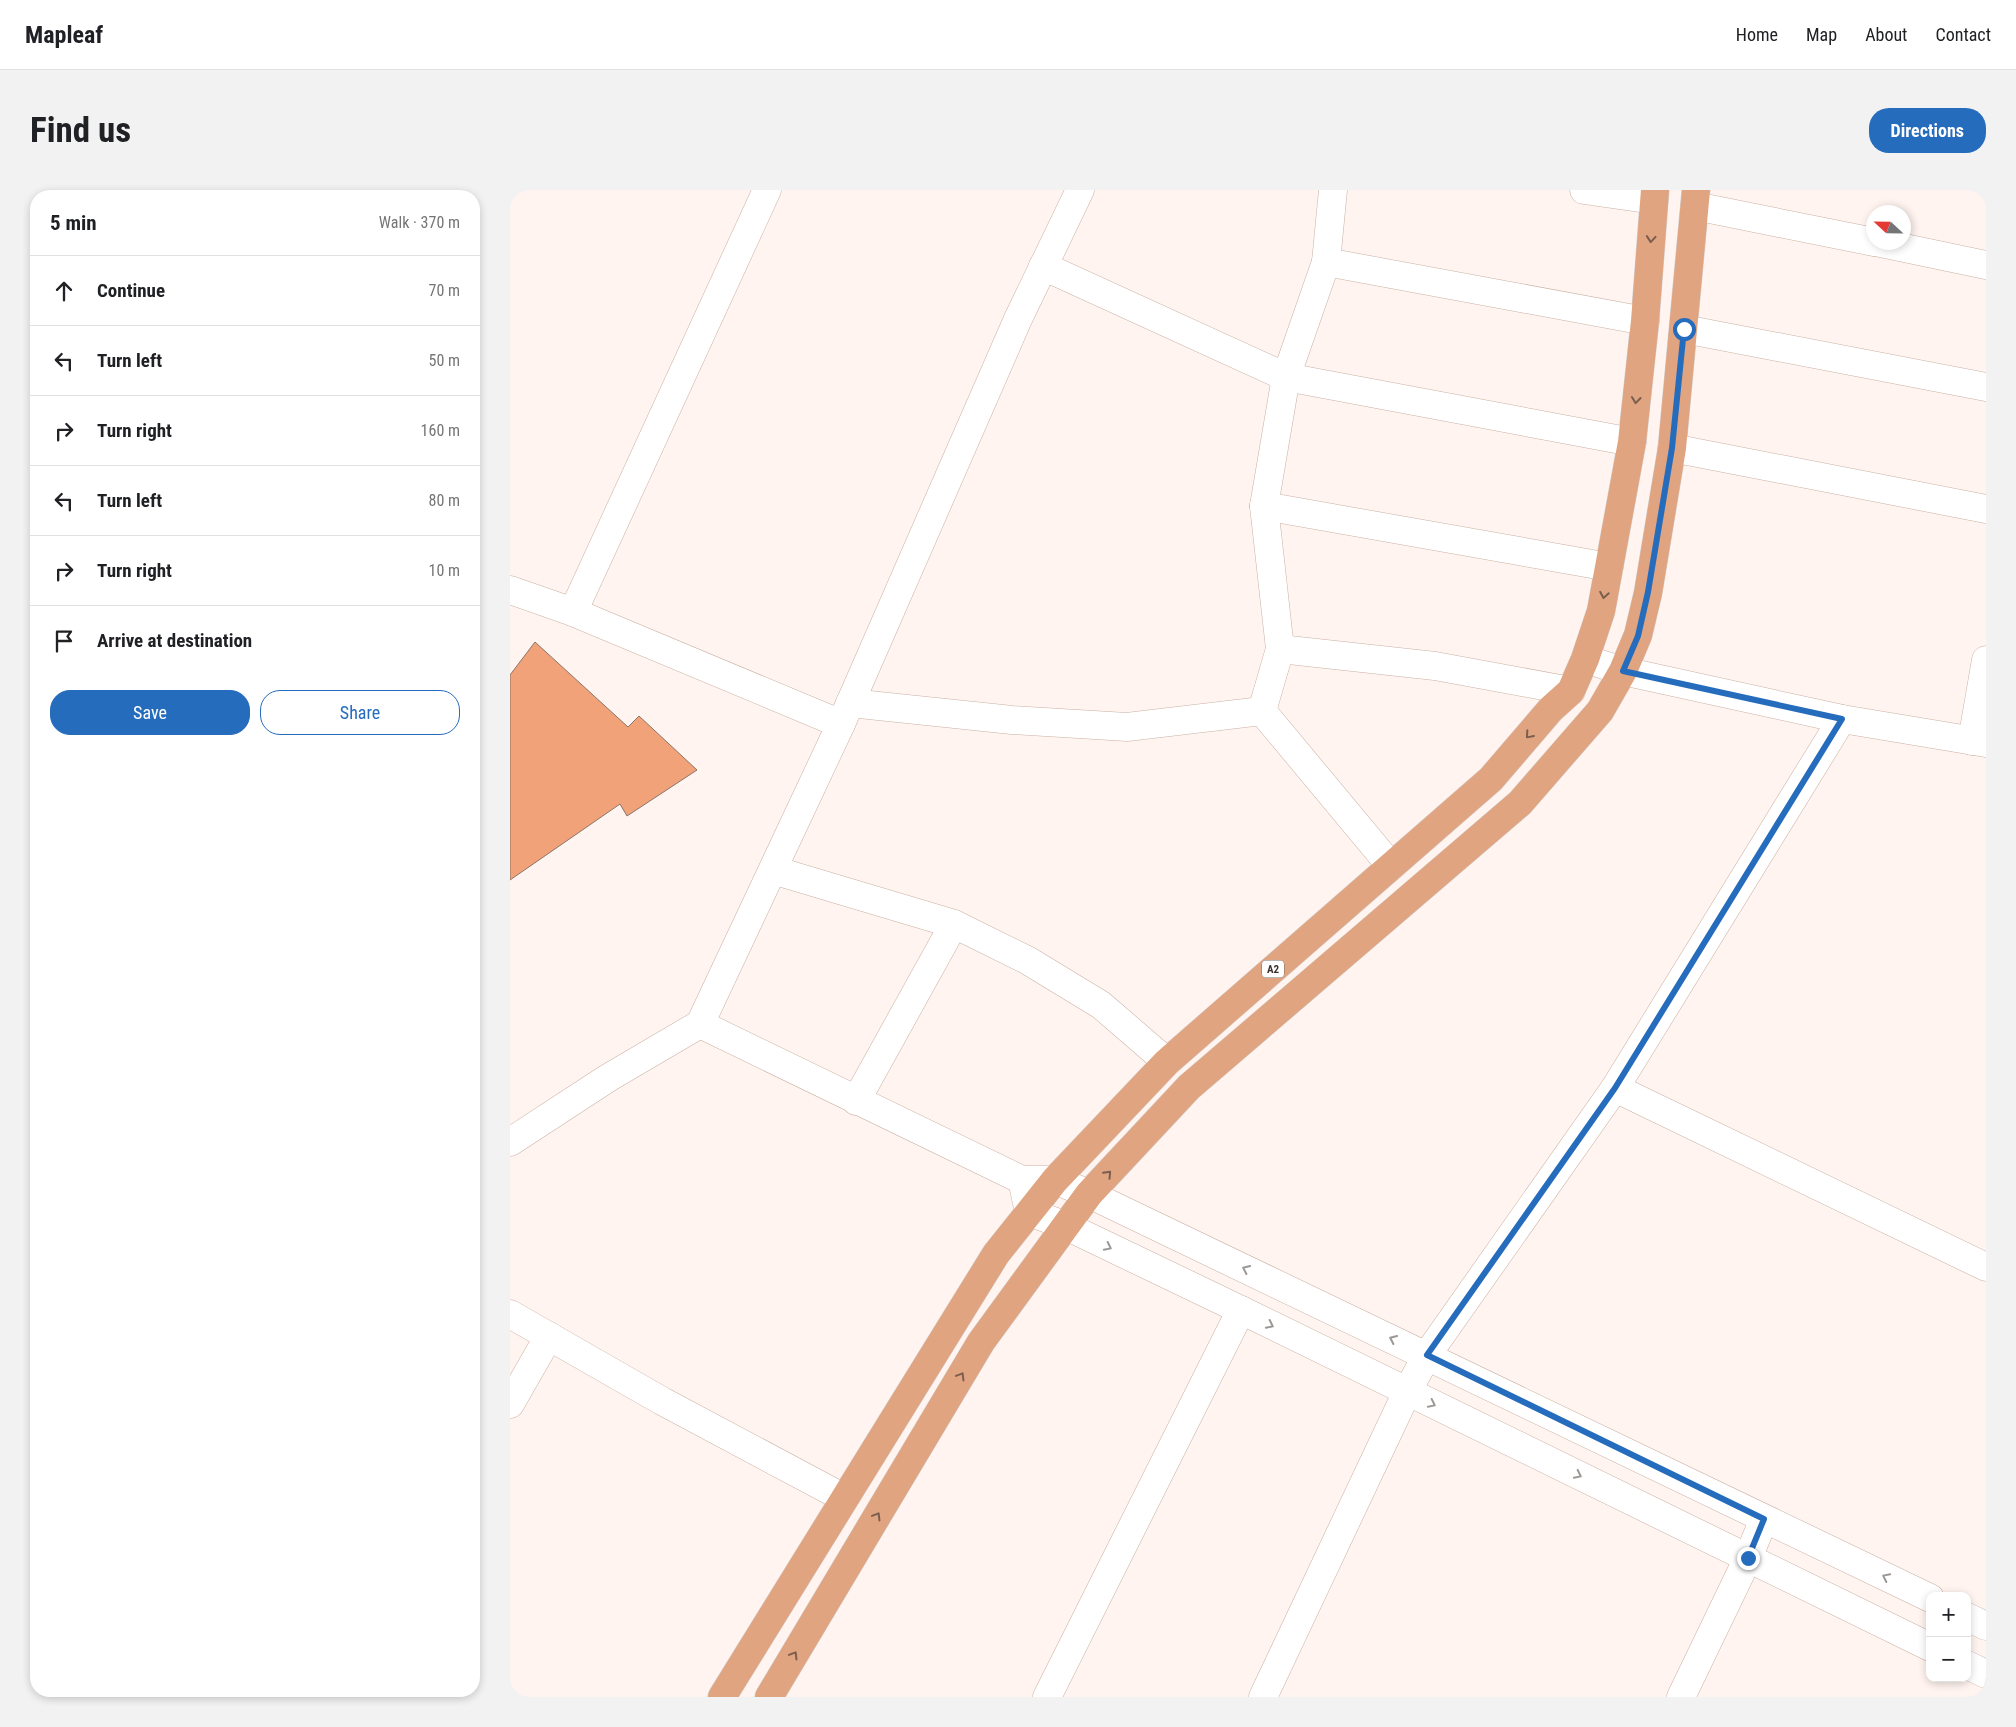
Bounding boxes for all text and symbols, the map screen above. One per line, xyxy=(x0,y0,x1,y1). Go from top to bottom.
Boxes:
text: Mapleaf xyxy=(25,21,103,49)
text: Home xyxy=(1736,24,1778,45)
text: Map xyxy=(1806,24,1837,45)
text: About xyxy=(1865,24,1907,45)
text: Contact xyxy=(1935,24,1991,45)
button: Directions xyxy=(1869,108,1986,153)
text: Find us xyxy=(30,110,131,151)
north arrow xyxy=(1866,205,1911,250)
text: 5 min xyxy=(50,211,97,235)
text: Walk · 370 m xyxy=(379,213,460,232)
one-way arrow xyxy=(1646,235,1657,243)
icon: ahead xyxy=(50,277,78,305)
text: Continue xyxy=(97,279,165,302)
text: 70 m xyxy=(428,281,460,300)
route start xyxy=(1673,318,1696,341)
icon: left xyxy=(50,347,78,375)
text: Turn left xyxy=(97,349,162,372)
text: 50 m xyxy=(428,351,460,370)
one-way arrow xyxy=(1631,397,1642,405)
icon: right xyxy=(50,417,78,445)
text: Turn right xyxy=(97,419,172,442)
text: 160 m xyxy=(421,421,460,440)
icon: left xyxy=(50,487,78,515)
text: Turn left xyxy=(97,489,162,512)
text: 80 m xyxy=(428,491,460,510)
icon: right xyxy=(50,557,78,585)
text: Turn right xyxy=(97,559,172,582)
text: 10 m xyxy=(428,561,460,580)
one-way arrow xyxy=(1599,591,1609,599)
icon: arrive xyxy=(50,627,78,655)
text: Arrive at destination xyxy=(97,629,252,652)
button: Save xyxy=(50,690,250,735)
button: Share xyxy=(260,690,460,735)
one-way arrow xyxy=(1526,729,1535,738)
road number: A2 xyxy=(1262,961,1284,978)
one-way arrow xyxy=(1102,1171,1111,1180)
one-way arrow xyxy=(1103,1240,1112,1251)
one-way arrow xyxy=(1242,1265,1251,1276)
one-way arrow xyxy=(1265,1319,1274,1329)
one-way arrow xyxy=(1389,1335,1398,1345)
one-way arrow xyxy=(954,1372,964,1381)
one-way arrow xyxy=(1427,1398,1436,1408)
one-way arrow xyxy=(1573,1469,1582,1479)
one-way arrow xyxy=(871,1512,881,1521)
route end xyxy=(1737,1547,1760,1570)
one-way arrow xyxy=(1882,1573,1891,1583)
map controls xyxy=(1926,1592,1971,1682)
button: + xyxy=(1926,1592,1971,1637)
button: − xyxy=(1926,1637,1971,1682)
one-way arrow xyxy=(788,1652,798,1661)

